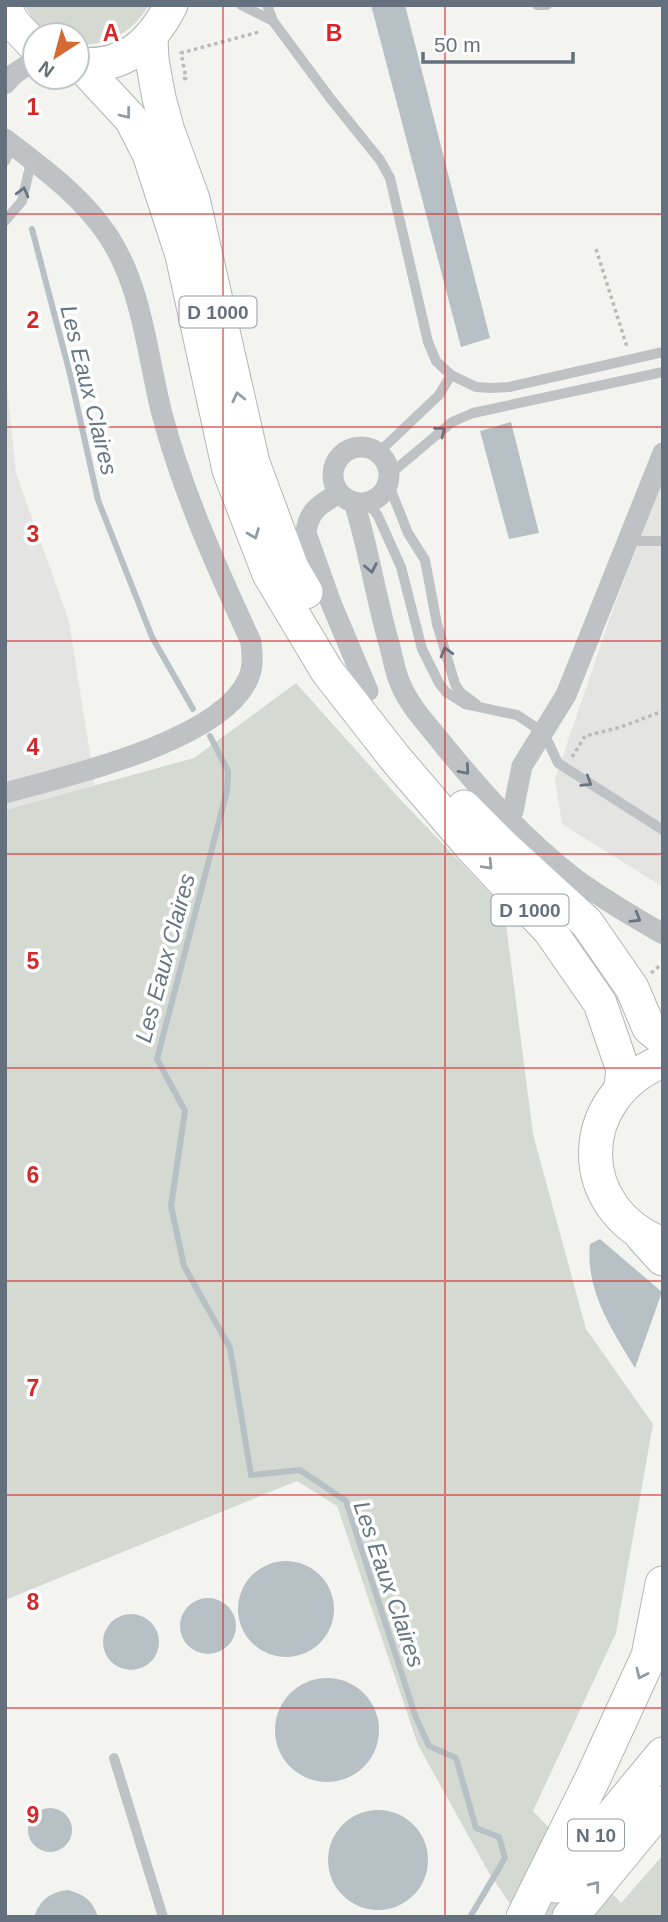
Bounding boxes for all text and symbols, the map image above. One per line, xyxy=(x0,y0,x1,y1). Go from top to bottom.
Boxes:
text: A xyxy=(103,20,119,46)
text: B xyxy=(326,20,342,46)
north arrow xyxy=(21,21,91,91)
scale bar xyxy=(423,21,574,65)
text: 50 m xyxy=(434,33,481,56)
text: N xyxy=(35,57,58,82)
text: 1 xyxy=(27,94,40,120)
one-way arrow xyxy=(118,106,130,119)
one-way arrow xyxy=(15,186,29,198)
road number: D 1000 xyxy=(180,296,256,328)
water label: Les Eaux Claires xyxy=(55,303,123,478)
text: 2 xyxy=(27,307,39,333)
one-way arrow xyxy=(232,391,246,403)
one-way arrow xyxy=(433,426,446,439)
text: 3 xyxy=(27,521,39,547)
one-way arrow xyxy=(245,527,259,539)
one-way arrow xyxy=(363,562,378,574)
one-way arrow xyxy=(439,647,454,659)
text: 4 xyxy=(27,734,40,760)
one-way arrow xyxy=(457,762,469,775)
one-way arrow xyxy=(580,774,593,787)
one-way arrow xyxy=(480,857,492,870)
water label: Les Eaux Claires xyxy=(130,870,200,1045)
road number: D 1000 xyxy=(491,894,568,926)
one-way arrow xyxy=(629,910,642,923)
text: 5 xyxy=(27,948,40,974)
text: 6 xyxy=(27,1162,39,1188)
text: 7 xyxy=(27,1375,39,1401)
water label: Les Eaux Claires xyxy=(348,1498,430,1671)
text: 8 xyxy=(27,1589,40,1615)
one-way arrow xyxy=(635,1666,649,1679)
text: 9 xyxy=(27,1802,39,1828)
road number: N 10 xyxy=(568,1820,624,1851)
one-way arrow xyxy=(586,1882,599,1894)

